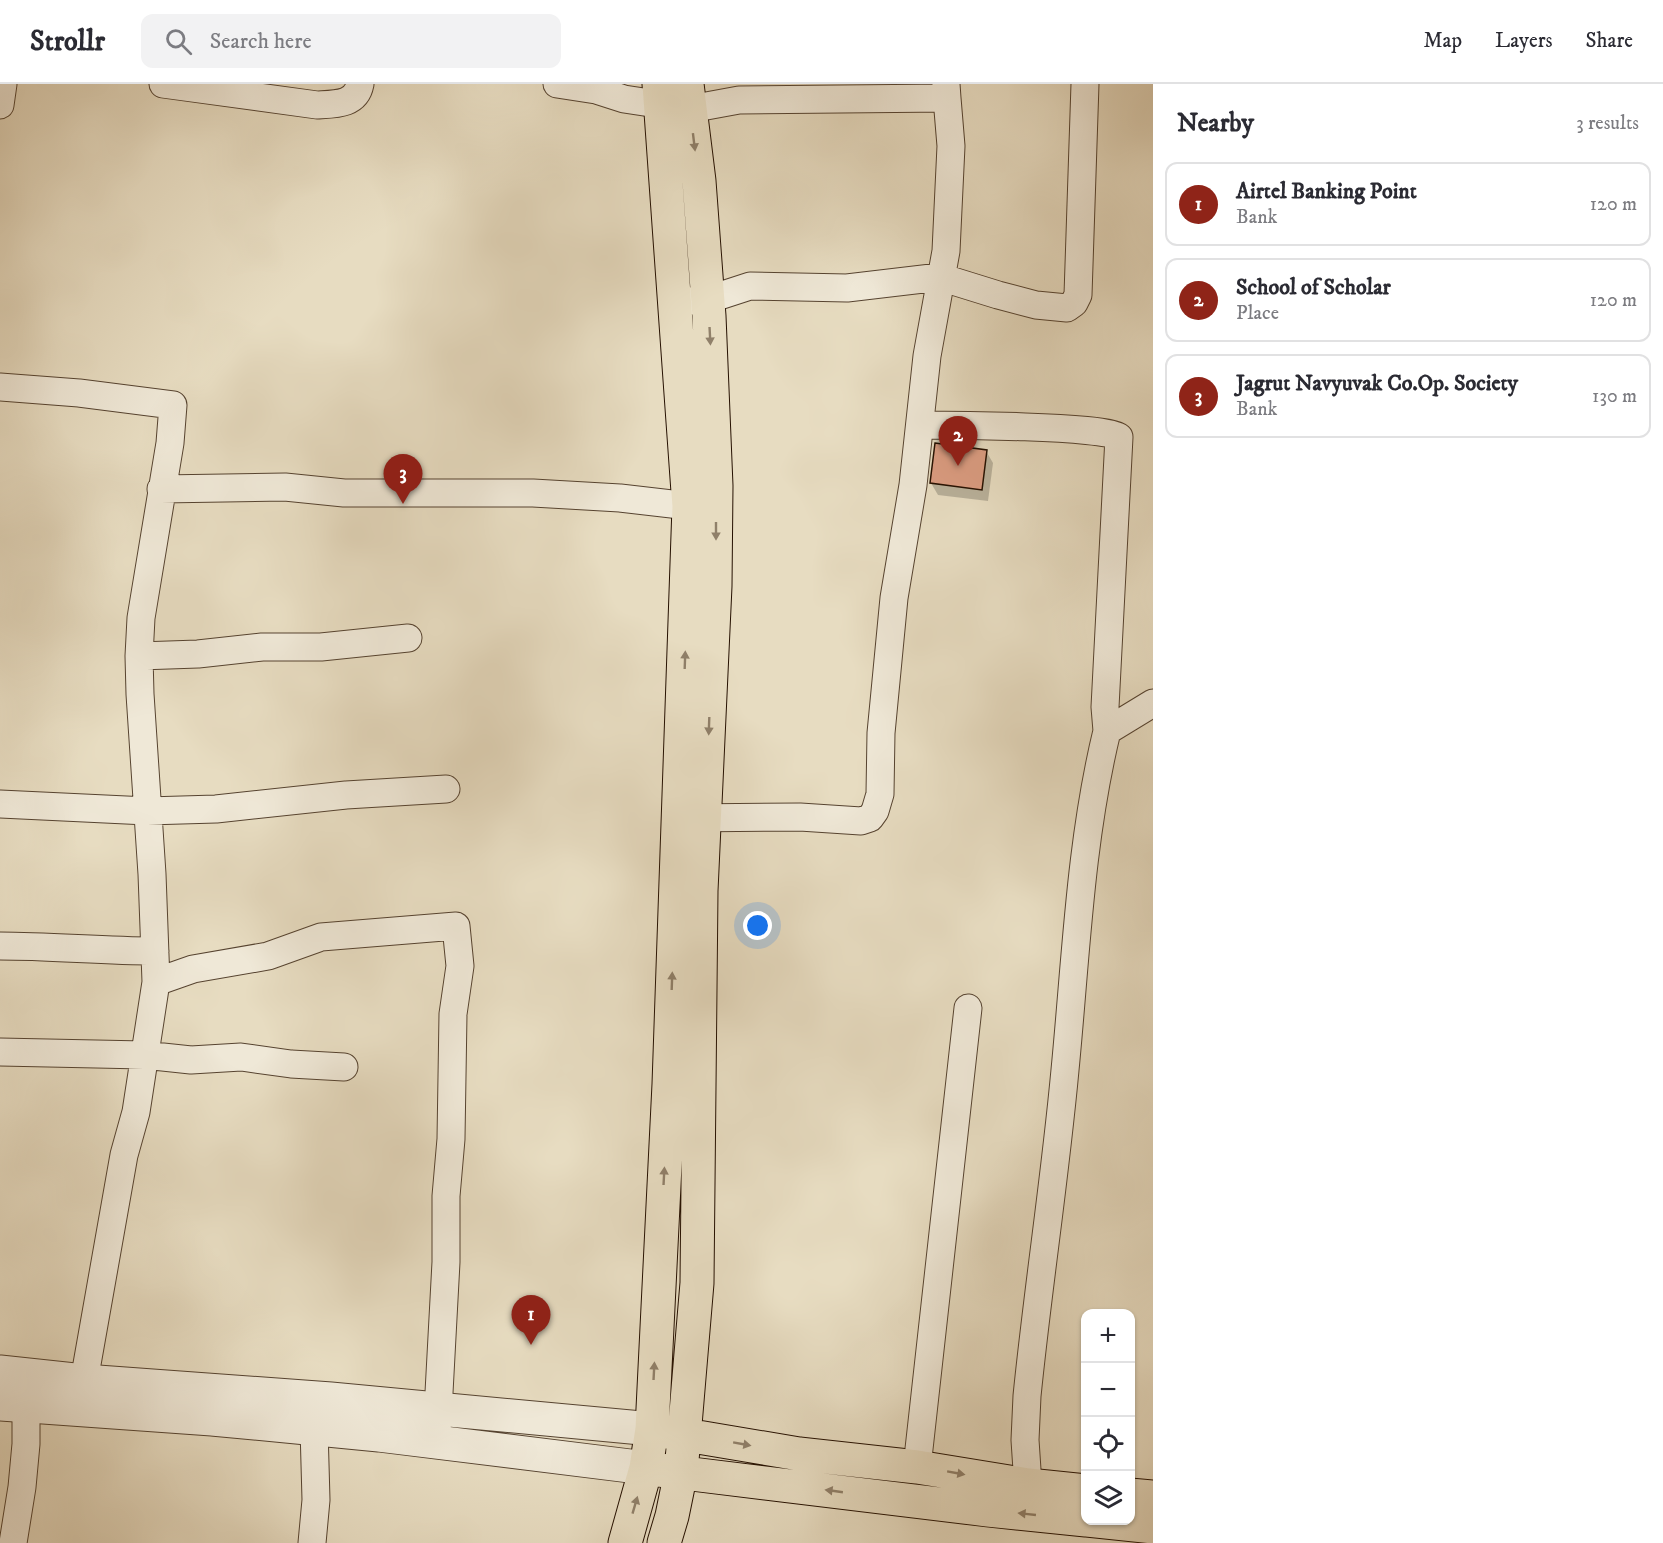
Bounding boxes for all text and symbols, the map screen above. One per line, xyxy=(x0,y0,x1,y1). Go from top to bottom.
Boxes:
search box xyxy=(141,14,561,68)
text: Strollr xyxy=(30,24,105,59)
icon: search xyxy=(162,25,195,58)
text: Search here xyxy=(210,28,312,55)
text: Map xyxy=(1423,28,1462,54)
text: Layers xyxy=(1495,28,1553,54)
text: Share xyxy=(1586,28,1633,54)
text: Nearby xyxy=(1177,107,1254,140)
text: 3 results xyxy=(1576,111,1639,136)
one-way arrow xyxy=(690,133,699,152)
text: Airtel Banking Point xyxy=(1236,178,1417,205)
text: 1 xyxy=(1195,192,1202,217)
text: 120 m xyxy=(1590,192,1637,217)
text: Bank xyxy=(1236,205,1278,230)
text: School of Scholar xyxy=(1236,274,1391,301)
text: 2 xyxy=(1194,288,1203,313)
text: 120 m xyxy=(1590,288,1637,313)
text: Place xyxy=(1236,301,1279,326)
one-way arrow xyxy=(705,327,714,346)
text: Jagrut Navyuvak Co.Op. Society xyxy=(1236,370,1518,397)
text: 3 xyxy=(1195,384,1202,409)
text: 130 m xyxy=(1592,384,1637,409)
text: Bank xyxy=(1236,397,1278,422)
pin: 2 xyxy=(938,416,978,466)
pin: 3 xyxy=(384,454,422,504)
one-way arrow xyxy=(711,522,721,541)
one-way arrow xyxy=(680,651,690,670)
one-way arrow xyxy=(705,717,714,736)
your location xyxy=(743,911,772,940)
one-way arrow xyxy=(668,972,677,991)
one-way arrow xyxy=(660,1166,669,1185)
pin: 1 xyxy=(512,1296,550,1345)
map controls xyxy=(1081,1309,1135,1525)
button: + xyxy=(1081,1309,1135,1363)
one-way arrow xyxy=(650,1361,659,1380)
button: − xyxy=(1081,1363,1135,1417)
button: locate xyxy=(1081,1417,1135,1471)
one-way arrow xyxy=(733,1440,752,1449)
one-way arrow xyxy=(947,1469,966,1478)
button: layers xyxy=(1081,1471,1135,1525)
one-way arrow xyxy=(824,1487,843,1496)
one-way arrow xyxy=(631,1496,640,1514)
one-way arrow xyxy=(1018,1510,1037,1519)

